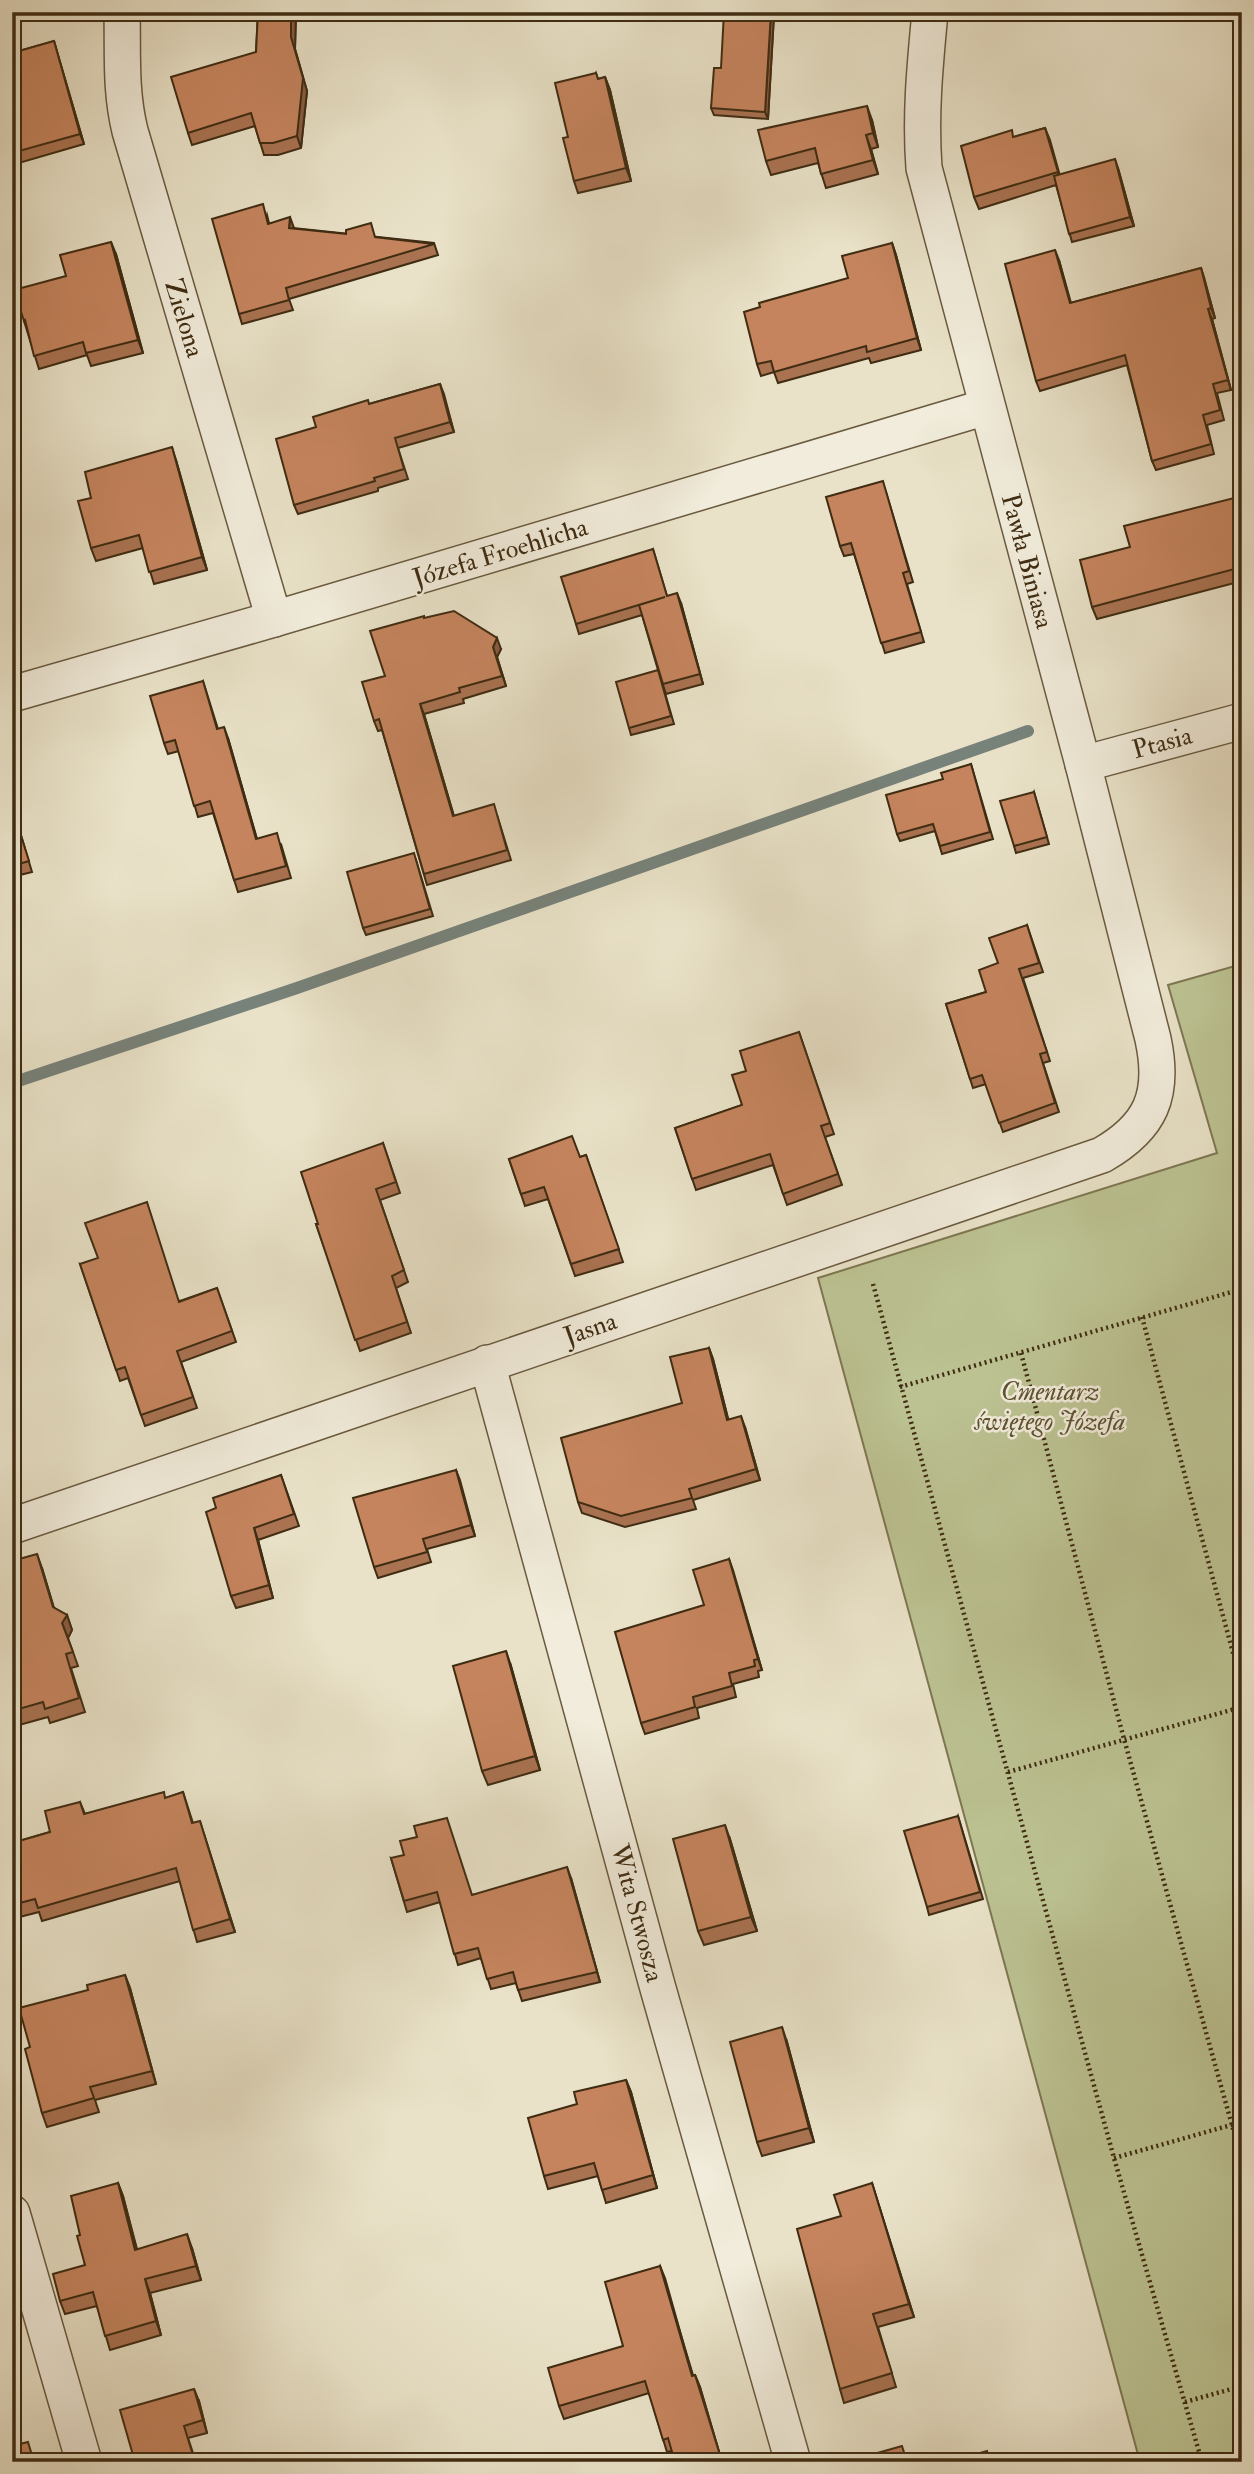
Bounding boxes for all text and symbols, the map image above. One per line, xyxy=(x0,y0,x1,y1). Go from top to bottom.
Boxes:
street label: Zielona xyxy=(157,275,211,362)
street label: Pawła Biniasa xyxy=(994,490,1060,632)
street label: Józefa Froehlicha xyxy=(408,511,592,595)
street label: Ptasia xyxy=(1129,720,1196,766)
street label: Jasna xyxy=(559,1305,621,1353)
park label: Cmentarz świętego Józefa xyxy=(974,1376,1125,1438)
street label: Wita Stwosza xyxy=(603,1840,671,1986)

